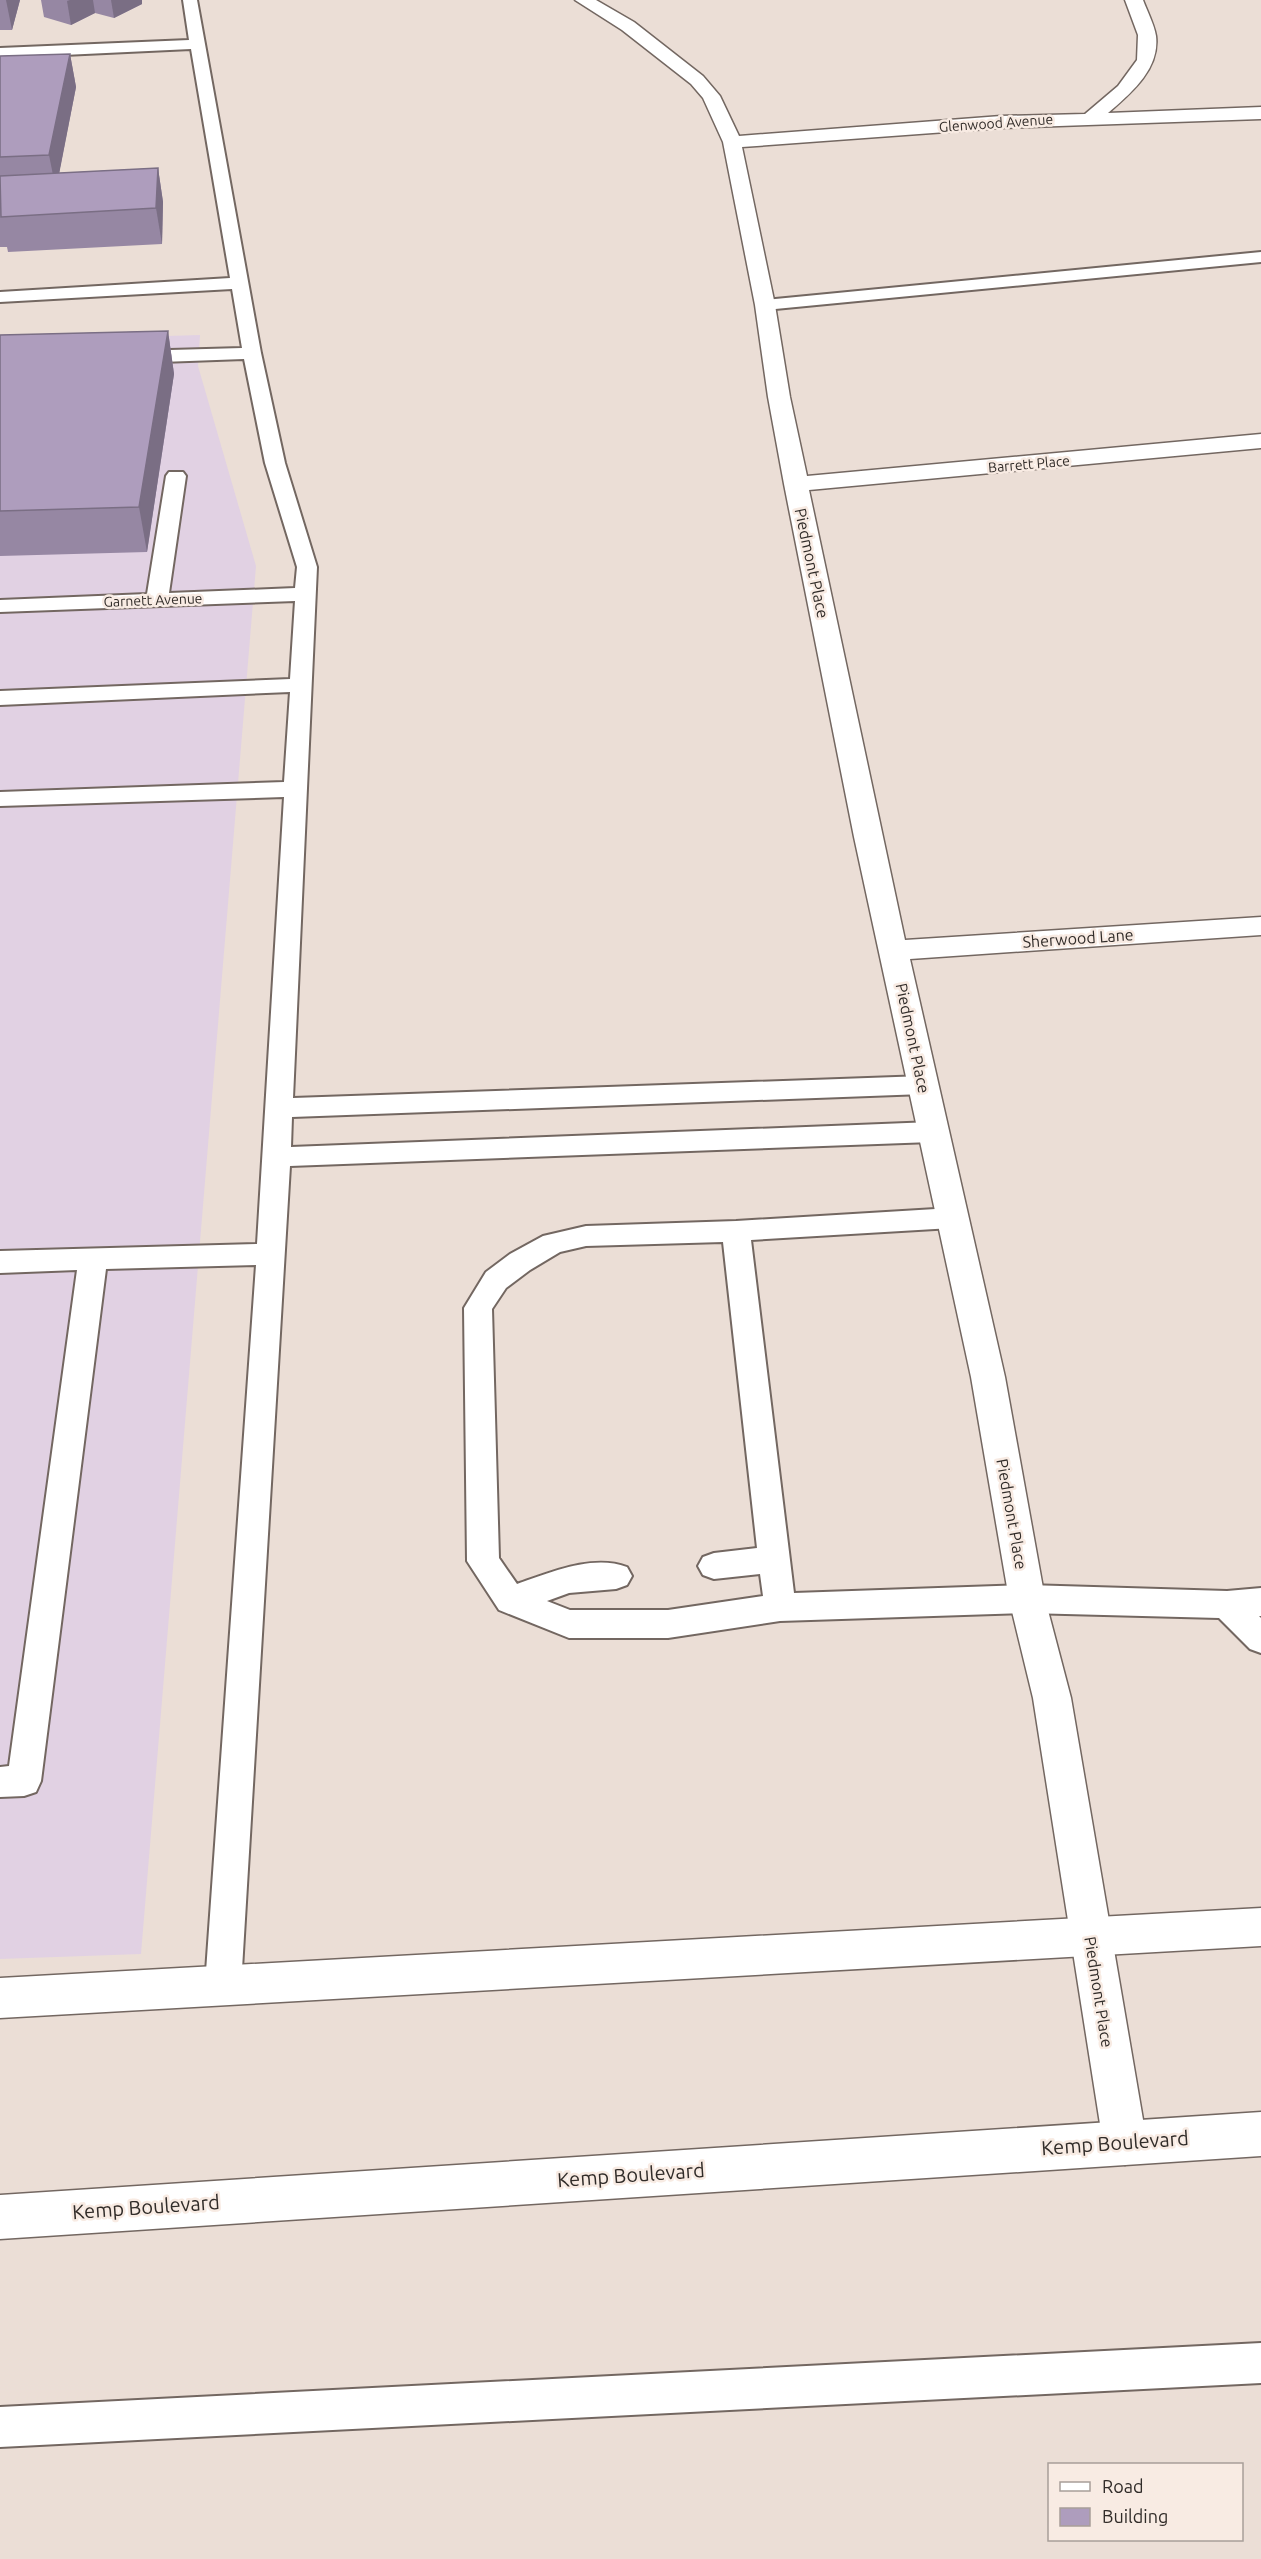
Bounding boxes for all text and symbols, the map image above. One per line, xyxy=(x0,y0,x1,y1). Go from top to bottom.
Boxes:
street label: Glenwood Avenue xyxy=(938,111,1054,135)
street label: Barrett Place xyxy=(987,452,1071,476)
street label: Piedmont Place xyxy=(792,506,832,620)
street label: Garnett Avenue xyxy=(103,590,203,610)
street label: Sherwood Lane xyxy=(1022,925,1134,951)
street label: Piedmont Place xyxy=(893,981,933,1095)
street label: Piedmont Place xyxy=(993,1457,1031,1571)
street label: Piedmont Place xyxy=(1081,1935,1117,2049)
street label: Kemp Boulevard xyxy=(1040,2126,1190,2159)
street label: Kemp Boulevard xyxy=(556,2158,706,2191)
street label: Kemp Boulevard xyxy=(71,2190,221,2223)
legend xyxy=(1048,2463,1243,2541)
text: Road xyxy=(1102,2476,1144,2496)
text: Building xyxy=(1102,2506,1168,2526)

